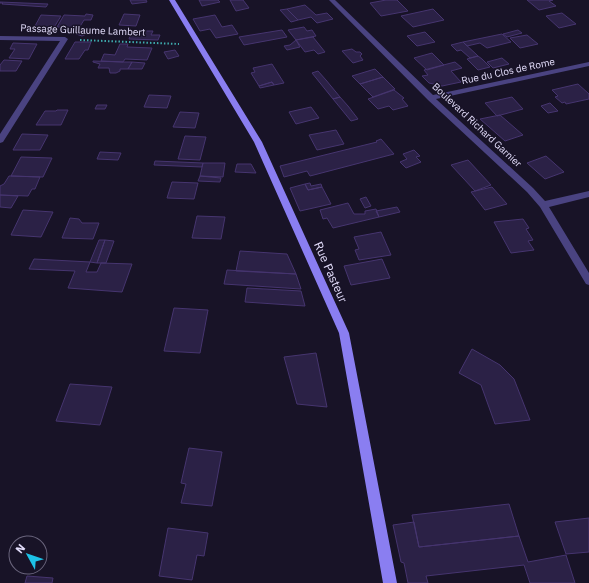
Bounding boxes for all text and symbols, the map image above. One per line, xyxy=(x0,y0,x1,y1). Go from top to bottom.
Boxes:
street label: Passage Guillaume Lambert xyxy=(20,21,146,39)
street label: Rue du Clos de Rome xyxy=(460,55,556,87)
street label: Boulevard Richard Garnier xyxy=(429,80,525,170)
street label: Rue Pasteur xyxy=(311,239,351,305)
north arrow xyxy=(8,535,48,575)
text: N xyxy=(12,541,28,556)

